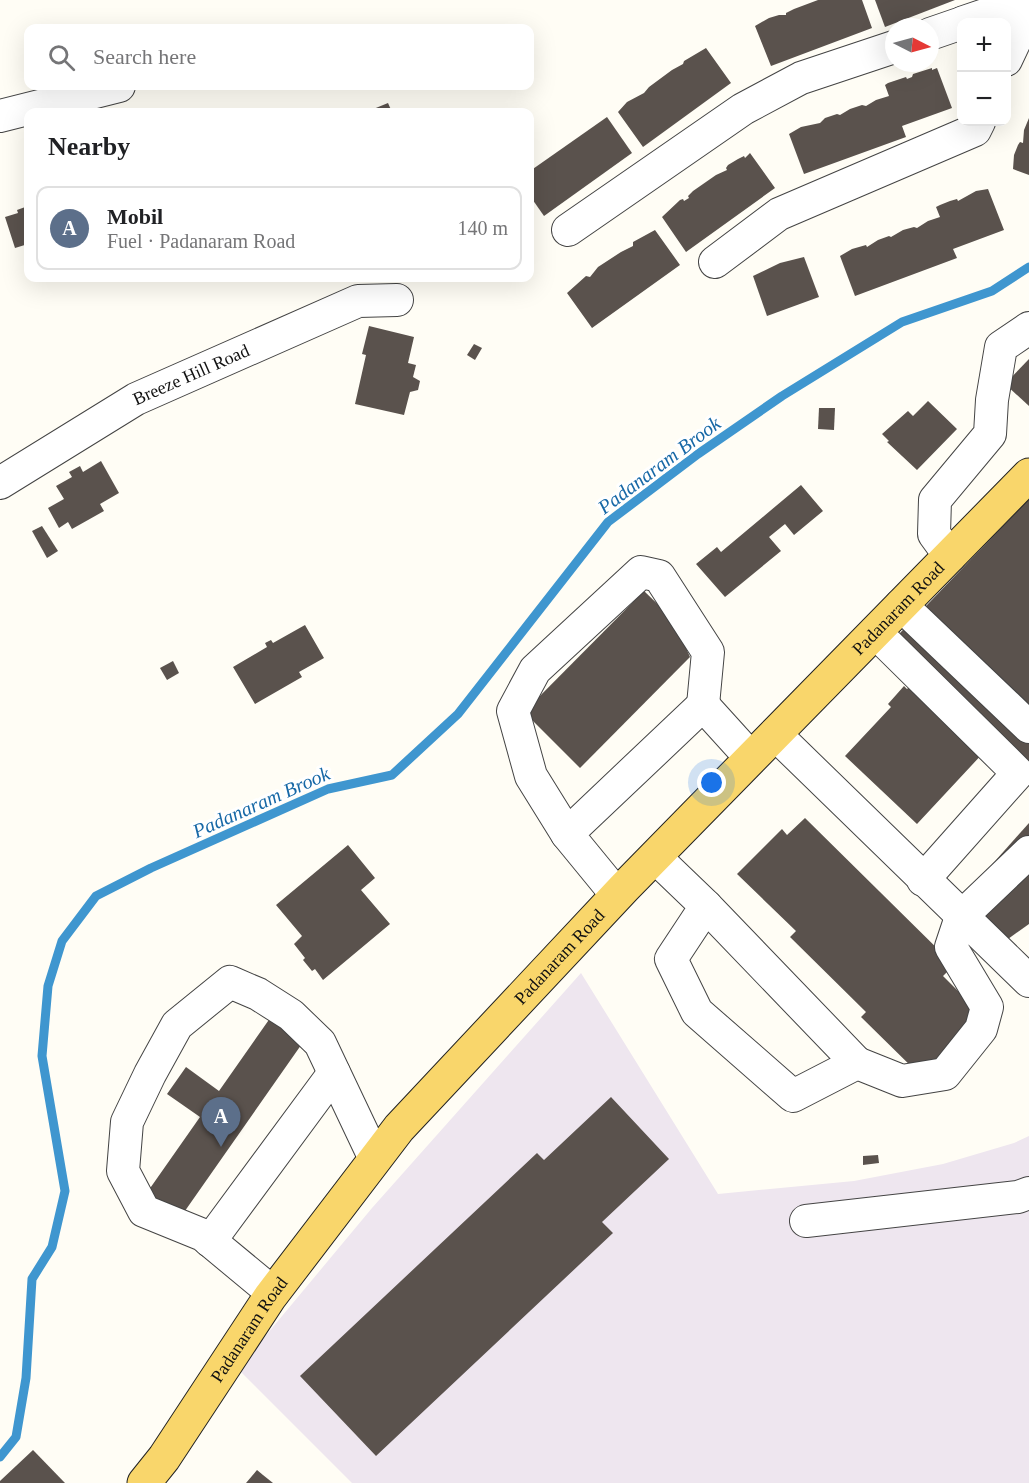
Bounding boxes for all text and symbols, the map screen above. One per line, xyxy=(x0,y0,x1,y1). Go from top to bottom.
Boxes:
north arrow xyxy=(885,18,939,72)
map controls xyxy=(957,18,1011,126)
button: + xyxy=(957,18,1011,72)
search box xyxy=(24,24,534,90)
icon: search xyxy=(45,41,78,74)
text: Search here xyxy=(93,44,196,69)
button: − xyxy=(957,72,1011,126)
text: Nearby xyxy=(48,132,130,161)
text: Mobil xyxy=(107,204,163,229)
text: A xyxy=(62,217,77,239)
text: 140 m xyxy=(457,217,508,239)
text: Fuel · Padanaram Road xyxy=(107,230,295,252)
street label: Breeze Hill Road xyxy=(130,340,252,409)
water label: Padanaram Brook xyxy=(593,411,725,519)
street label: Padanaram Road xyxy=(848,558,948,659)
water label: Padanaram Brook xyxy=(188,761,334,842)
your location xyxy=(697,768,726,797)
street label: Padanaram Road xyxy=(510,905,609,1008)
pin: A xyxy=(202,1098,240,1147)
street label: Padanaram Road xyxy=(207,1273,292,1386)

